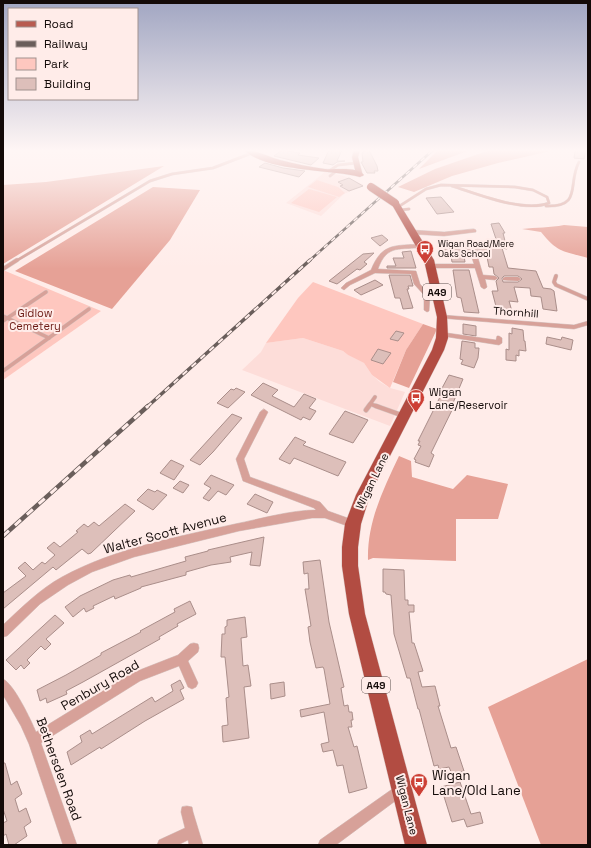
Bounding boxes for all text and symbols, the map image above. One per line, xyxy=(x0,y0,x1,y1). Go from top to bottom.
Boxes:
legend xyxy=(8,8,138,100)
text: Road xyxy=(44,16,73,32)
text: Railway xyxy=(44,36,88,52)
text: Park xyxy=(44,56,69,72)
text: Building xyxy=(44,76,91,92)
place label: Wigan Road/Mere Oaks School xyxy=(438,238,514,260)
bus stop icon: Wigan Road/Mere Oaks School xyxy=(415,239,435,264)
road number: A49 xyxy=(423,284,451,300)
street label: Thornhill xyxy=(493,303,539,321)
park label: Gidlow Cemetery xyxy=(9,306,61,333)
place label: Wigan Lane/Reservoir xyxy=(429,385,508,412)
bus stop icon: Wigan Lane/Reservoir xyxy=(406,388,426,413)
street label: Wigan Lane xyxy=(352,451,392,511)
street label: Walter Scott Avenue xyxy=(102,508,228,558)
street label: Penbury Road xyxy=(58,656,142,714)
road number: A49 xyxy=(362,677,390,693)
street label: Bethersden Road xyxy=(32,715,86,823)
place label: Wigan Lane/Old Lane xyxy=(432,767,521,799)
bus stop icon: Wigan Lane/Old Lane xyxy=(409,772,429,797)
street label: Wigan Lane xyxy=(393,774,421,836)

